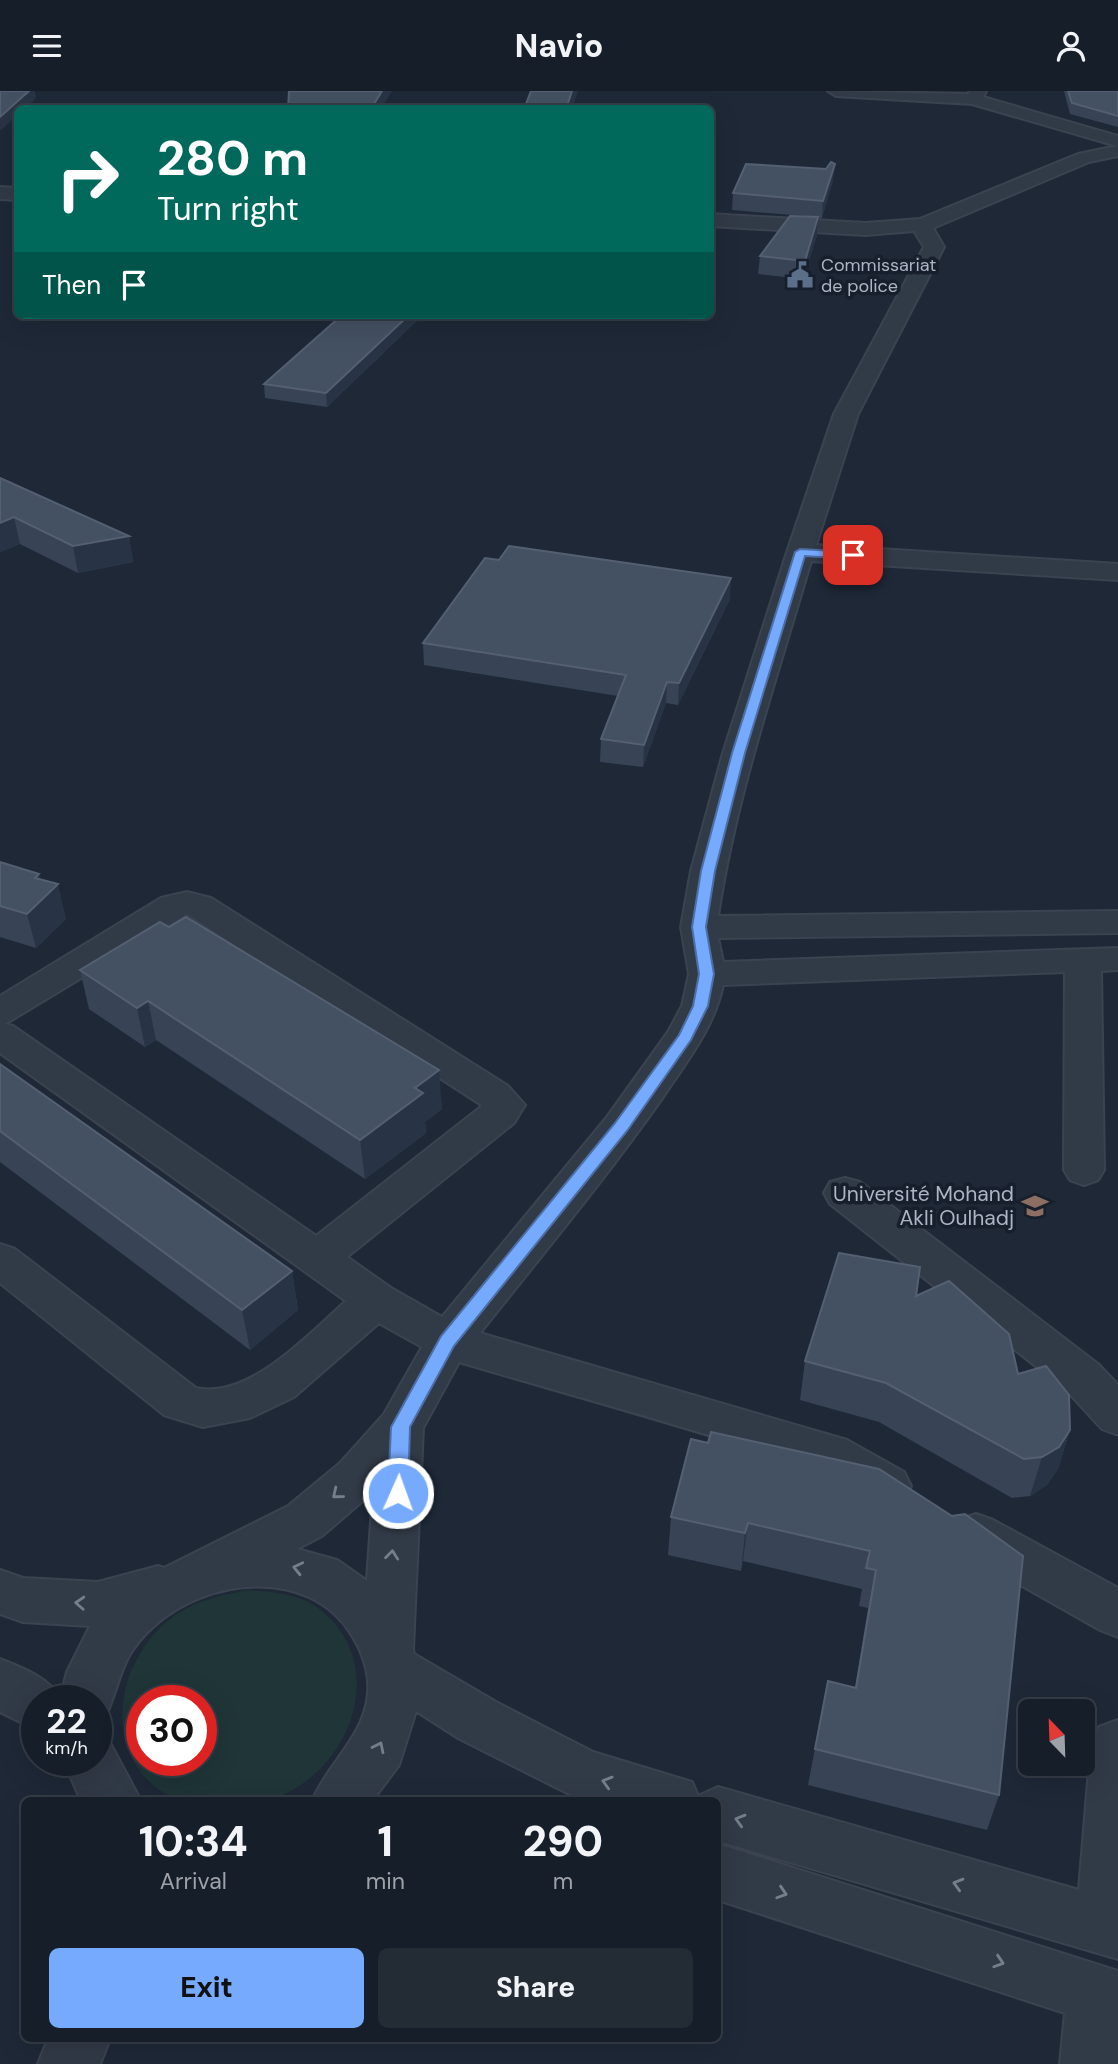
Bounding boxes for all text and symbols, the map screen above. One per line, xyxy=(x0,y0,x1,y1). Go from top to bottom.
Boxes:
text: Navio xyxy=(515,25,603,67)
icon: menu xyxy=(28,27,66,65)
icon: person xyxy=(1052,27,1090,65)
text: 280 m xyxy=(157,126,308,190)
icon: right xyxy=(42,133,133,224)
text: Turn right xyxy=(157,188,299,230)
place label: Commissariat de police xyxy=(821,253,936,298)
public building icon: Commissariat de police xyxy=(785,260,815,290)
icon: arrive xyxy=(115,266,153,304)
text: Then xyxy=(42,268,101,302)
pin xyxy=(823,525,883,585)
icon: arrive xyxy=(834,536,872,574)
place label: Université Mohand Akli Oulhadj xyxy=(833,1180,1014,1232)
school or university icon: Université Mohand Akli Oulhadj xyxy=(1020,1191,1050,1221)
position arrow xyxy=(361,1456,435,1530)
one-way arrow xyxy=(332,1486,345,1498)
one-way arrow xyxy=(385,1549,400,1561)
one-way arrow xyxy=(293,1561,305,1576)
one-way arrow xyxy=(74,1596,85,1611)
speed limit sign: 30 xyxy=(126,1685,217,1776)
text: 22 xyxy=(46,1698,87,1744)
north arrow xyxy=(1018,1699,1096,1776)
map controls xyxy=(1018,1699,1095,1776)
text: km/h xyxy=(45,1736,88,1760)
one-way arrow xyxy=(371,1742,385,1754)
one-way arrow xyxy=(602,1775,614,1790)
text: 10:34 xyxy=(139,1814,248,1869)
text: 1 xyxy=(378,1814,393,1869)
text: 290 xyxy=(523,1814,603,1869)
one-way arrow xyxy=(734,1814,746,1829)
text: Arrival xyxy=(160,1866,227,1896)
text: min xyxy=(366,1866,405,1896)
text: m xyxy=(553,1866,573,1896)
one-way arrow xyxy=(953,1878,965,1892)
one-way arrow xyxy=(776,1885,788,1899)
button: Exit xyxy=(49,1948,364,2028)
button: Share xyxy=(378,1948,693,2028)
one-way arrow xyxy=(993,1954,1005,1969)

